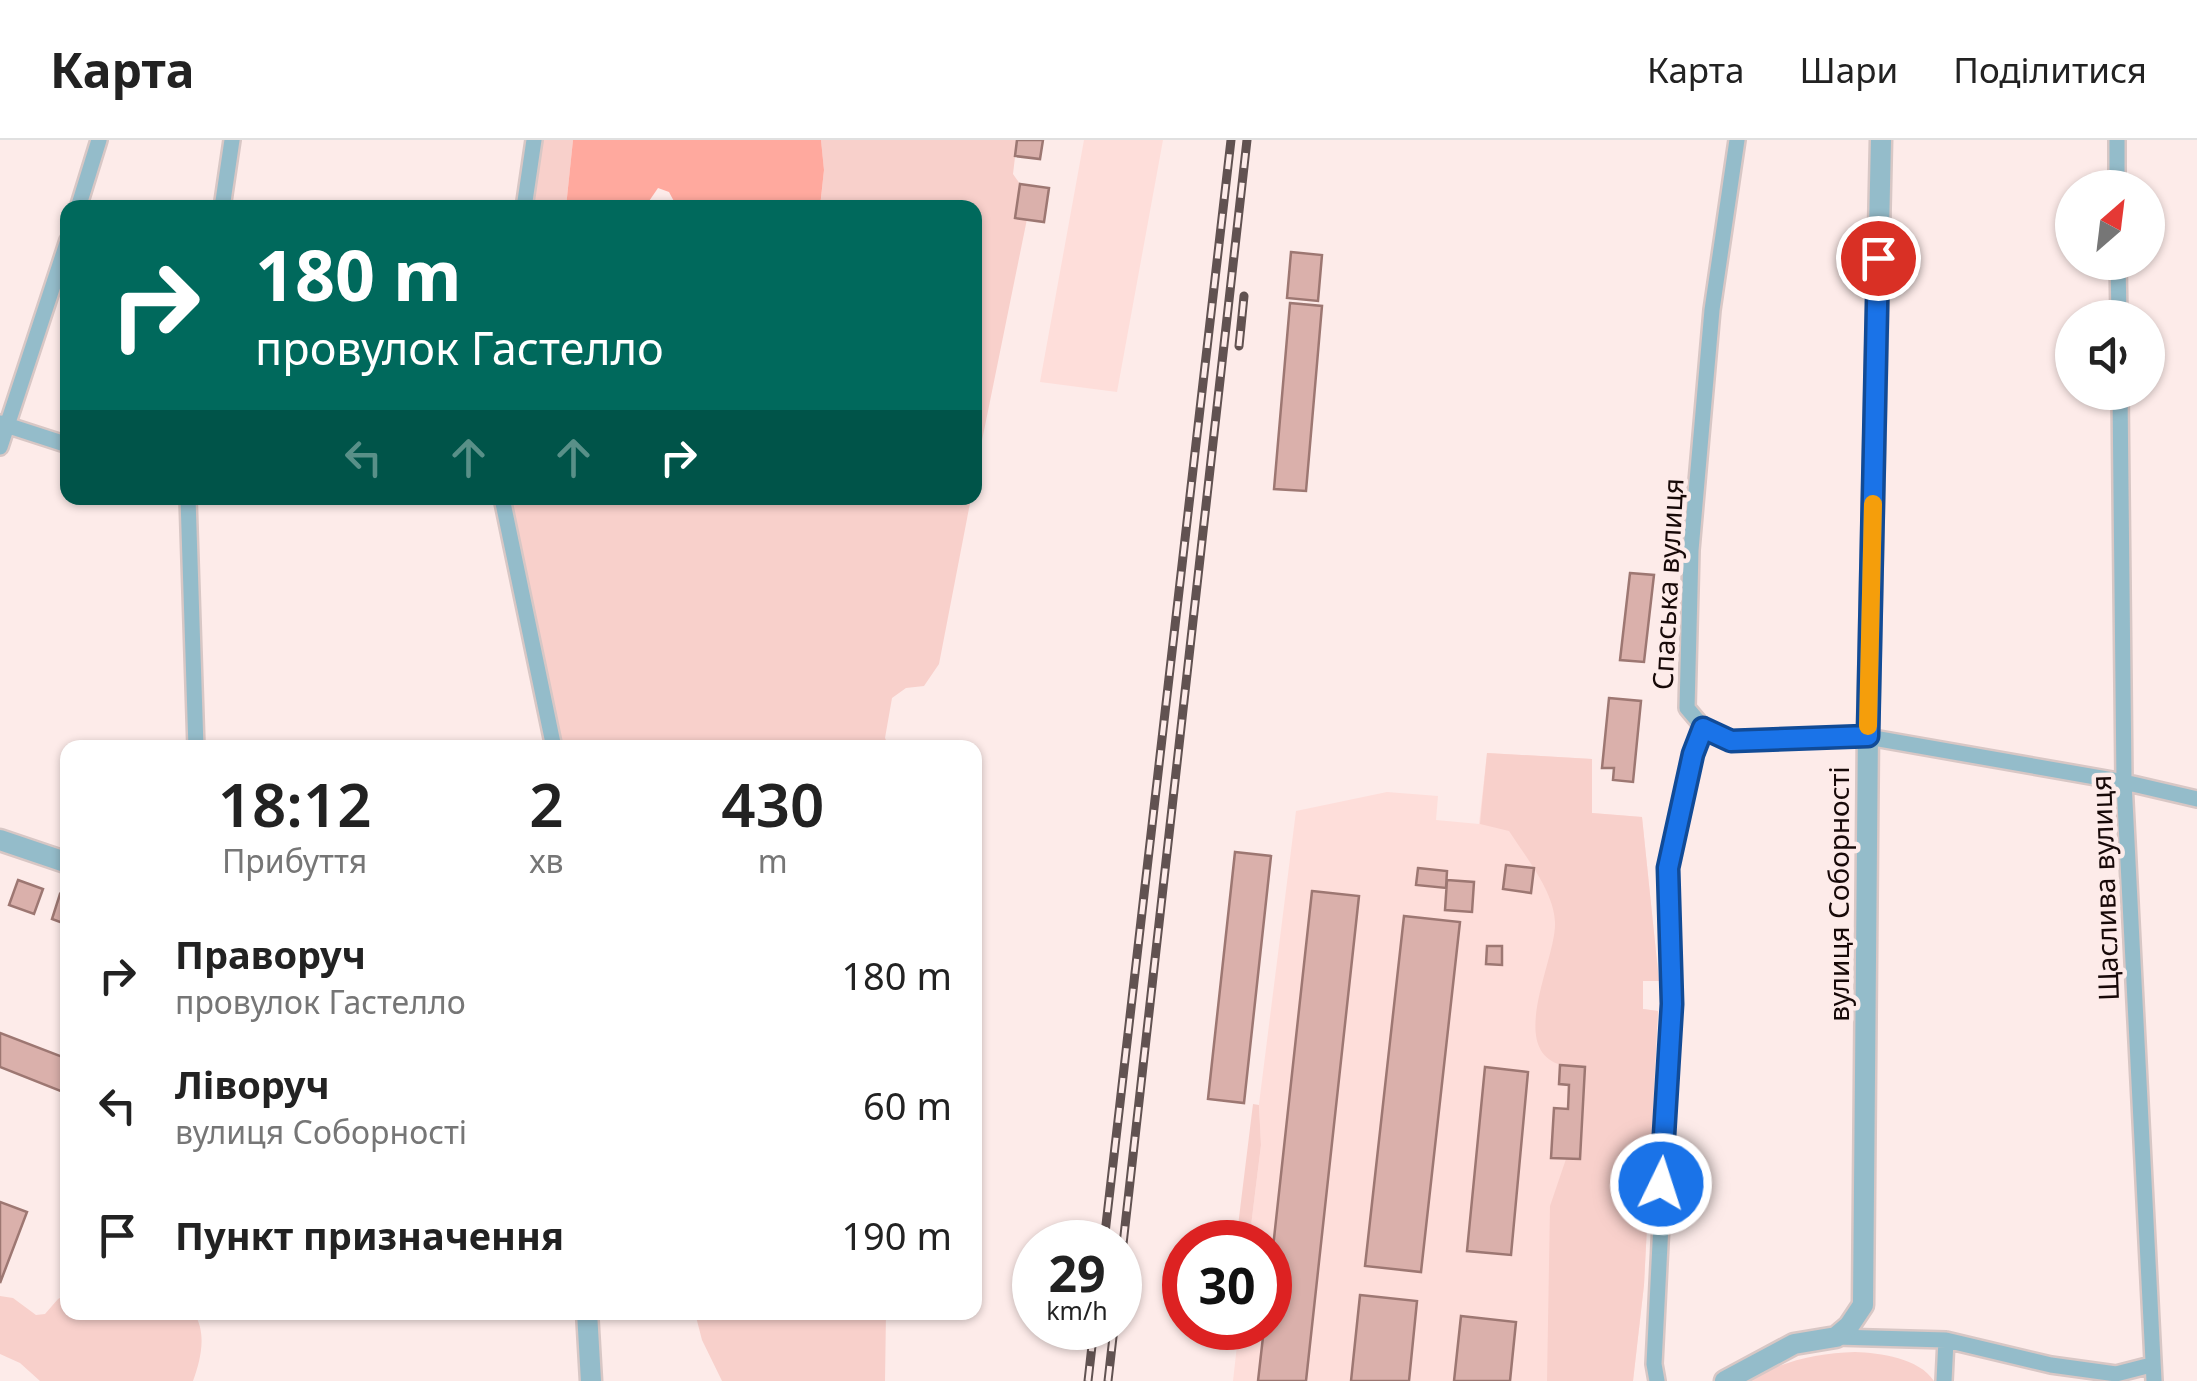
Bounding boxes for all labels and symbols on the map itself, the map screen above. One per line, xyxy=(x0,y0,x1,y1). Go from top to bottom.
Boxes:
north arrow xyxy=(2055,170,2165,280)
pin xyxy=(1836,216,1921,301)
street label: Спаська вулиця xyxy=(1642,477,1692,691)
street label: вулиця Соборності xyxy=(1819,766,1857,1022)
street label: Щаслива вулиця xyxy=(2081,774,2127,1002)
position arrow xyxy=(1609,1132,1713,1236)
speed limit sign: 30 xyxy=(1162,1220,1292,1350)

